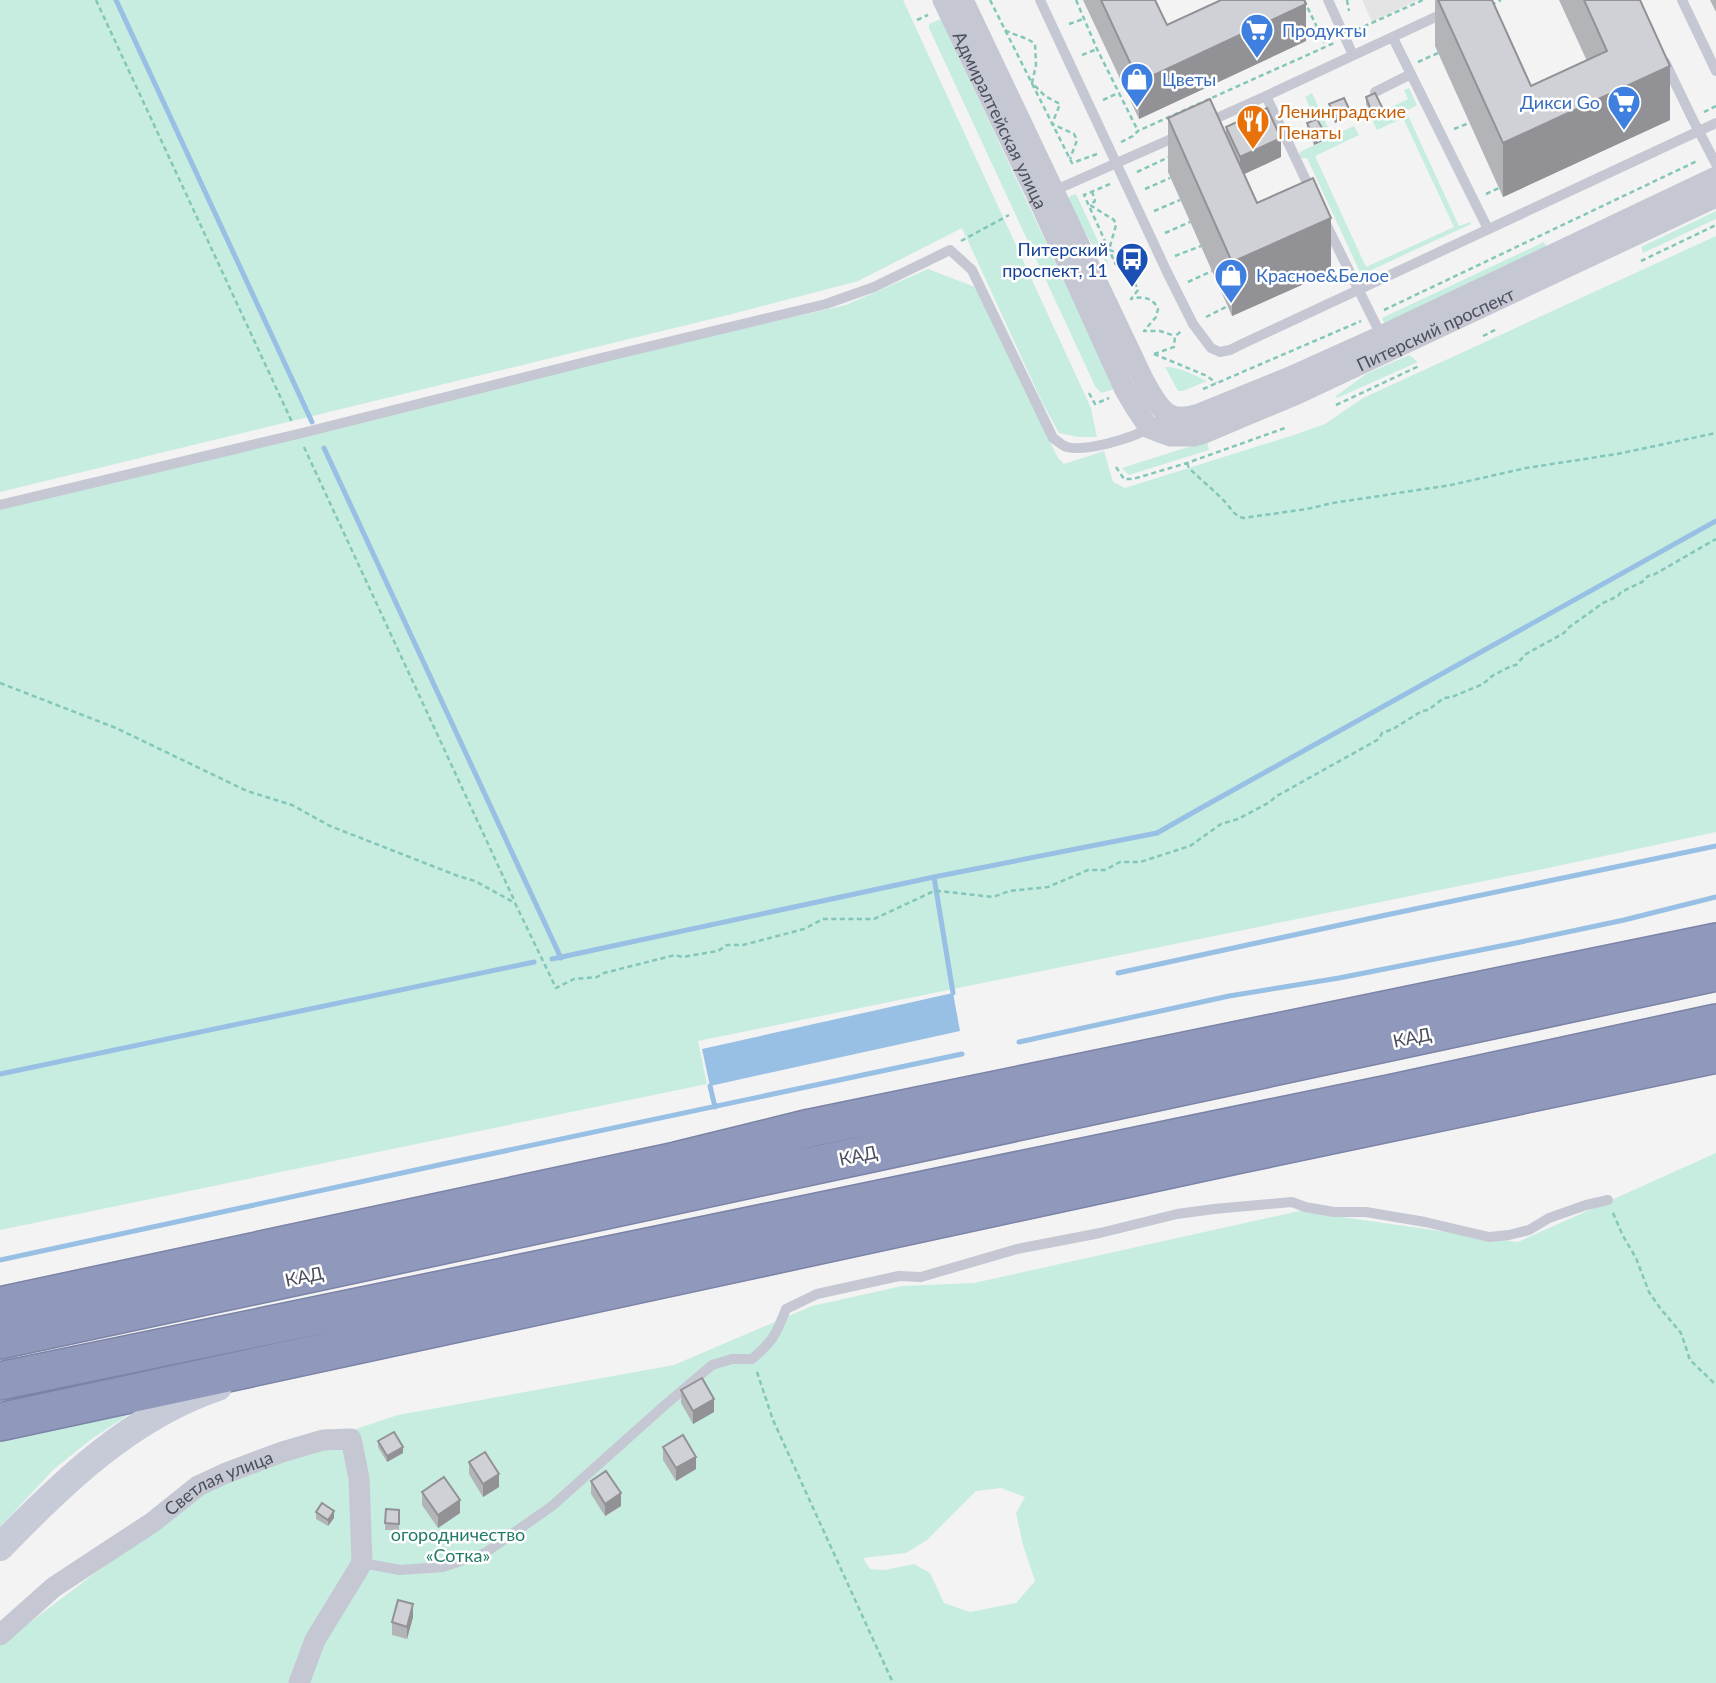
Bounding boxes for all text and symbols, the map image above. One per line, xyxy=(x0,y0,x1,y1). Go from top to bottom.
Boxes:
supermarket icon: Продукты xyxy=(1238,11,1276,60)
place label: Продукты xyxy=(1282,19,1366,41)
street label: Адмиралтейская улица xyxy=(949,28,1052,212)
shop icon: Цветы xyxy=(1118,60,1156,109)
place label: Цветы xyxy=(1162,68,1216,90)
supermarket icon: Дикси Go xyxy=(1605,83,1643,132)
place label: Дикси Go xyxy=(1520,91,1600,113)
place label: Ленинградские Пенаты xyxy=(1277,100,1406,143)
restaurant icon: Ленинградские Пенаты xyxy=(1234,102,1272,151)
place label: Питерский проспект, 11 xyxy=(1002,238,1108,281)
bus stop icon: Питерский проспект, 11 xyxy=(1113,240,1151,289)
shop icon: Красное&Белое xyxy=(1212,256,1250,305)
place label: Красное&Белое xyxy=(1256,264,1389,286)
street label: Питерский проспект xyxy=(1353,282,1518,376)
street label: КАД xyxy=(1391,1022,1433,1052)
street label: КАД xyxy=(837,1140,879,1170)
street label: КАД xyxy=(283,1261,325,1291)
street label: Светлая улица xyxy=(159,1445,276,1520)
park label: огородничество «Сотка» xyxy=(391,1523,525,1566)

